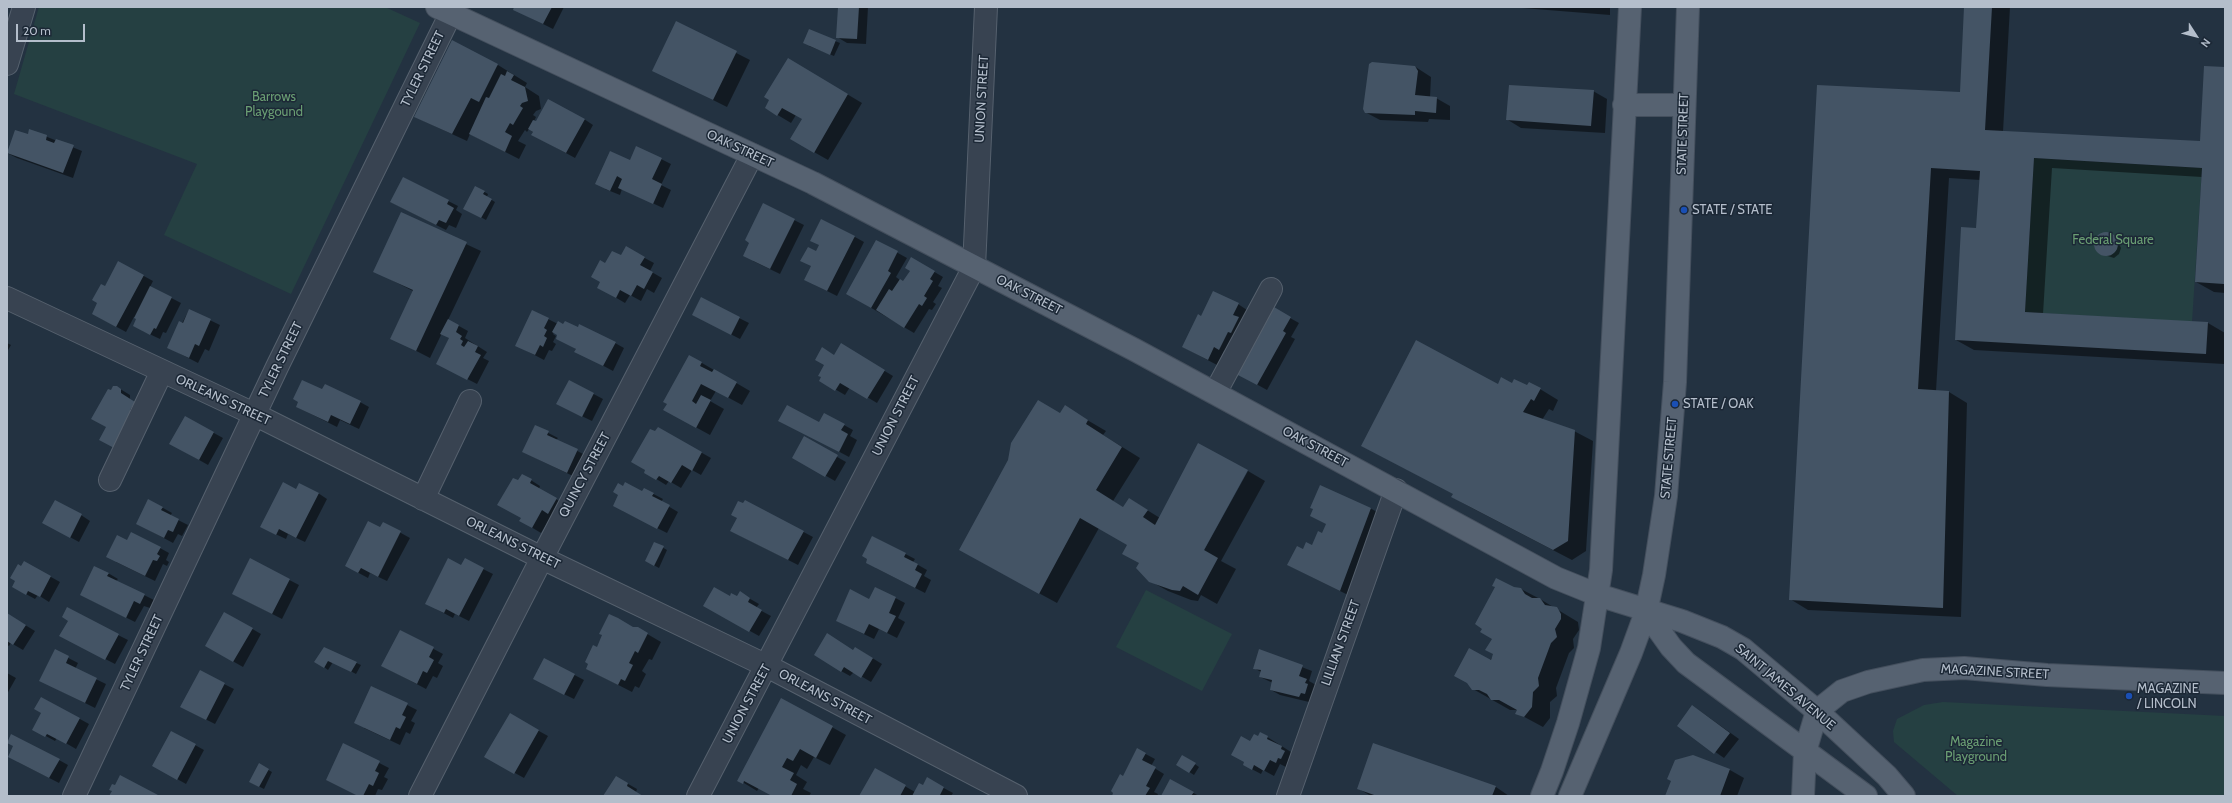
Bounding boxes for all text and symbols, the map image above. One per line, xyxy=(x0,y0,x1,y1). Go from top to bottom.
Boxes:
scale bar xyxy=(18,16,87,42)
north arrow xyxy=(2176,16,2216,56)
text: 20 m xyxy=(23,23,51,38)
street label: TYLER STREET xyxy=(398,29,448,109)
text: N xyxy=(2198,36,2214,50)
street label: UNION STREET xyxy=(972,55,992,143)
park label: Barrows Playgound xyxy=(245,89,303,120)
street label: STATE STREET xyxy=(1674,93,1692,175)
street label: OAK STREET xyxy=(704,127,776,171)
place label: STATE / STATE xyxy=(1692,202,1773,218)
marker: STATE / STATE xyxy=(1679,205,1689,215)
park label: Federal Square xyxy=(2072,232,2154,248)
street label: OAK STREET xyxy=(993,272,1065,318)
street label: TYLER STREET xyxy=(256,320,306,400)
street label: ORLEANS STREET xyxy=(173,371,273,429)
street label: UNION STREET xyxy=(869,373,923,459)
place label: STATE / OAK xyxy=(1683,396,1754,412)
marker: STATE / OAK xyxy=(1670,399,1680,409)
street label: STATE STREET xyxy=(1658,417,1680,499)
street label: OAK STREET xyxy=(1280,423,1350,471)
street label: QUINCY STREET xyxy=(556,430,614,520)
street label: ORLEANS STREET xyxy=(463,513,563,573)
street label: LILLIAN STREET xyxy=(1318,598,1364,688)
street label: TYLER STREET xyxy=(118,612,166,694)
street label: SAINT JAMES AVENUE xyxy=(1732,641,1838,733)
street label: MAGAZINE STREET xyxy=(1940,661,2050,683)
street label: UNION STREET xyxy=(720,662,774,746)
street label: ORLEANS STREET xyxy=(776,666,874,728)
place label: MAGAZINE / LINCOLN xyxy=(2137,681,2199,712)
marker: MAGAZINE / LINCOLN xyxy=(2124,691,2134,701)
park label: Magazine Playground xyxy=(1945,734,2007,765)

